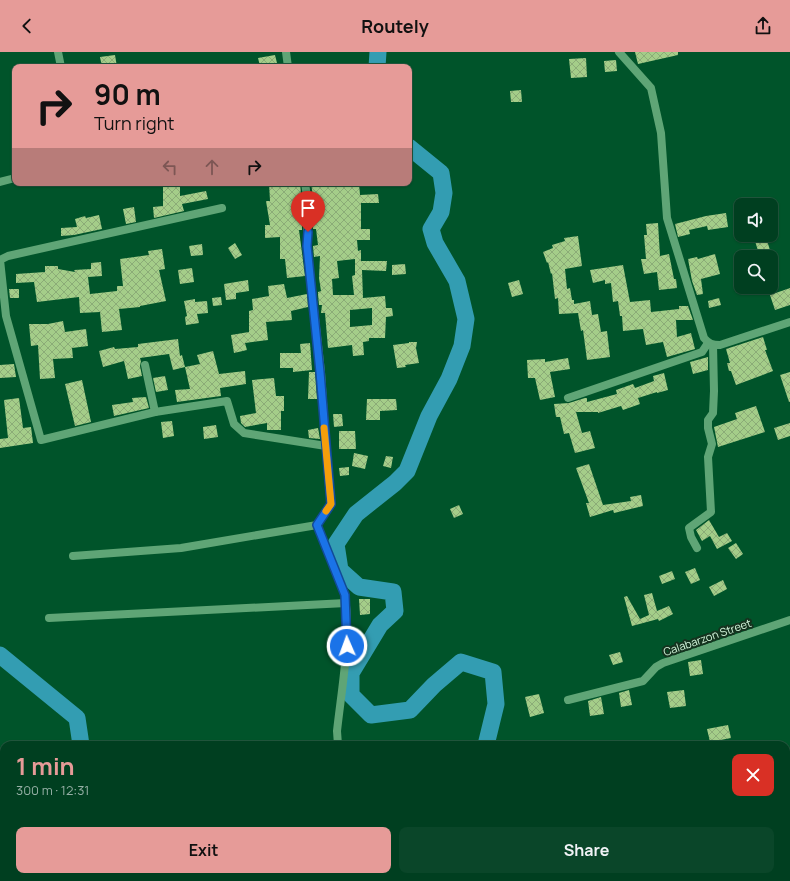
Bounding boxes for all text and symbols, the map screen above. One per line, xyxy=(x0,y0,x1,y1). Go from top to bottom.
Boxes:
text: Routely xyxy=(361,14,429,38)
icon: back xyxy=(16,15,38,37)
icon: share xyxy=(752,15,774,37)
text: 90 m xyxy=(94,75,161,113)
icon: right xyxy=(28,80,80,132)
text: Turn right xyxy=(94,111,175,135)
icon: left xyxy=(159,156,181,178)
icon: ahead xyxy=(201,156,223,178)
icon: right xyxy=(243,156,265,178)
pin xyxy=(291,191,325,232)
icon: arrive xyxy=(297,197,319,219)
map controls xyxy=(734,198,778,294)
button: sound xyxy=(734,198,778,242)
button: search xyxy=(734,250,778,294)
street label: Calabarzon Street xyxy=(661,615,753,659)
position arrow xyxy=(326,625,368,667)
text: 1 min xyxy=(16,749,75,782)
button: close xyxy=(732,754,774,796)
text: 300 m · 12:31 xyxy=(16,781,89,799)
button: Exit xyxy=(16,827,391,873)
button: Share xyxy=(399,827,774,873)

